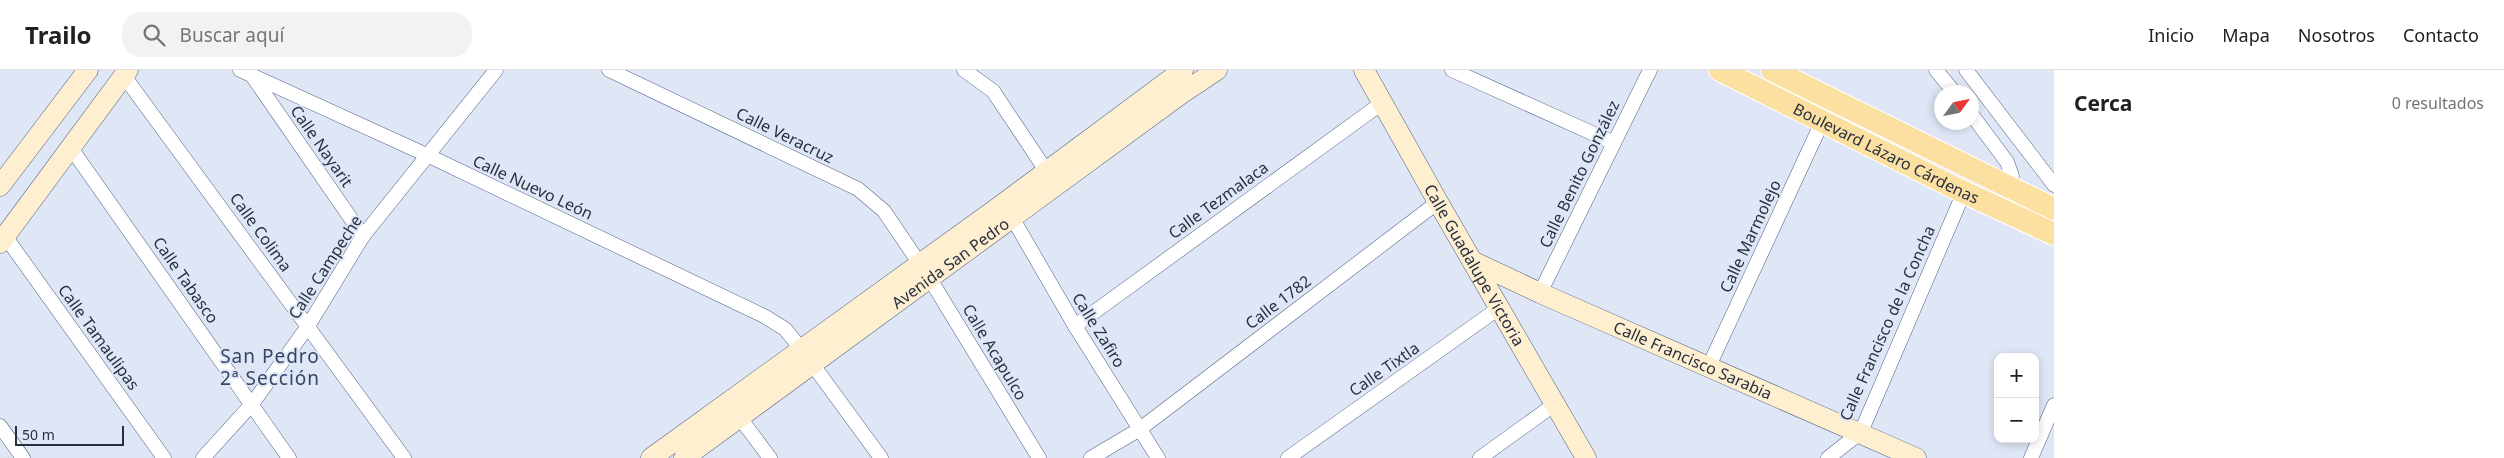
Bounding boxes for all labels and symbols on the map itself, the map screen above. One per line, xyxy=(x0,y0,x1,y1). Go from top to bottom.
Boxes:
north arrow xyxy=(1934,85,1979,130)
street label: Calle Benito González xyxy=(1534,96,1624,252)
street label: Boulevard Lázaro Cárdenas xyxy=(1790,98,1983,209)
street label: Calle Nayarit xyxy=(286,101,358,192)
street label: Calle Veracruz xyxy=(733,102,837,168)
street label: Calle Nuevo León xyxy=(469,150,597,224)
street label: Calle Tezmalaca xyxy=(1164,156,1272,244)
street label: Calle Marmolejo xyxy=(1714,176,1786,296)
street label: Calle Guadalupe Victoria xyxy=(1419,180,1530,350)
street label: Calle Colima xyxy=(225,188,297,276)
street label: Calle Campeche xyxy=(283,211,367,323)
street label: Avenida San Pedro xyxy=(887,213,1014,313)
street label: Calle Francisco de la Concha xyxy=(1834,222,1940,424)
street label: Calle Tabasco xyxy=(148,232,224,328)
street label: Calle 1782 xyxy=(1241,270,1315,334)
street label: Calle Tamaulipas xyxy=(53,280,145,394)
street label: Calle Zafiro xyxy=(1067,288,1131,372)
street label: Calle Acapulco xyxy=(958,300,1032,404)
street label: Calle Francisco Sarabia xyxy=(1610,316,1776,405)
street label: Calle Tixtla xyxy=(1345,337,1423,401)
district label: San Pedro 2ª Sección xyxy=(220,343,320,391)
scale bar xyxy=(15,423,124,446)

